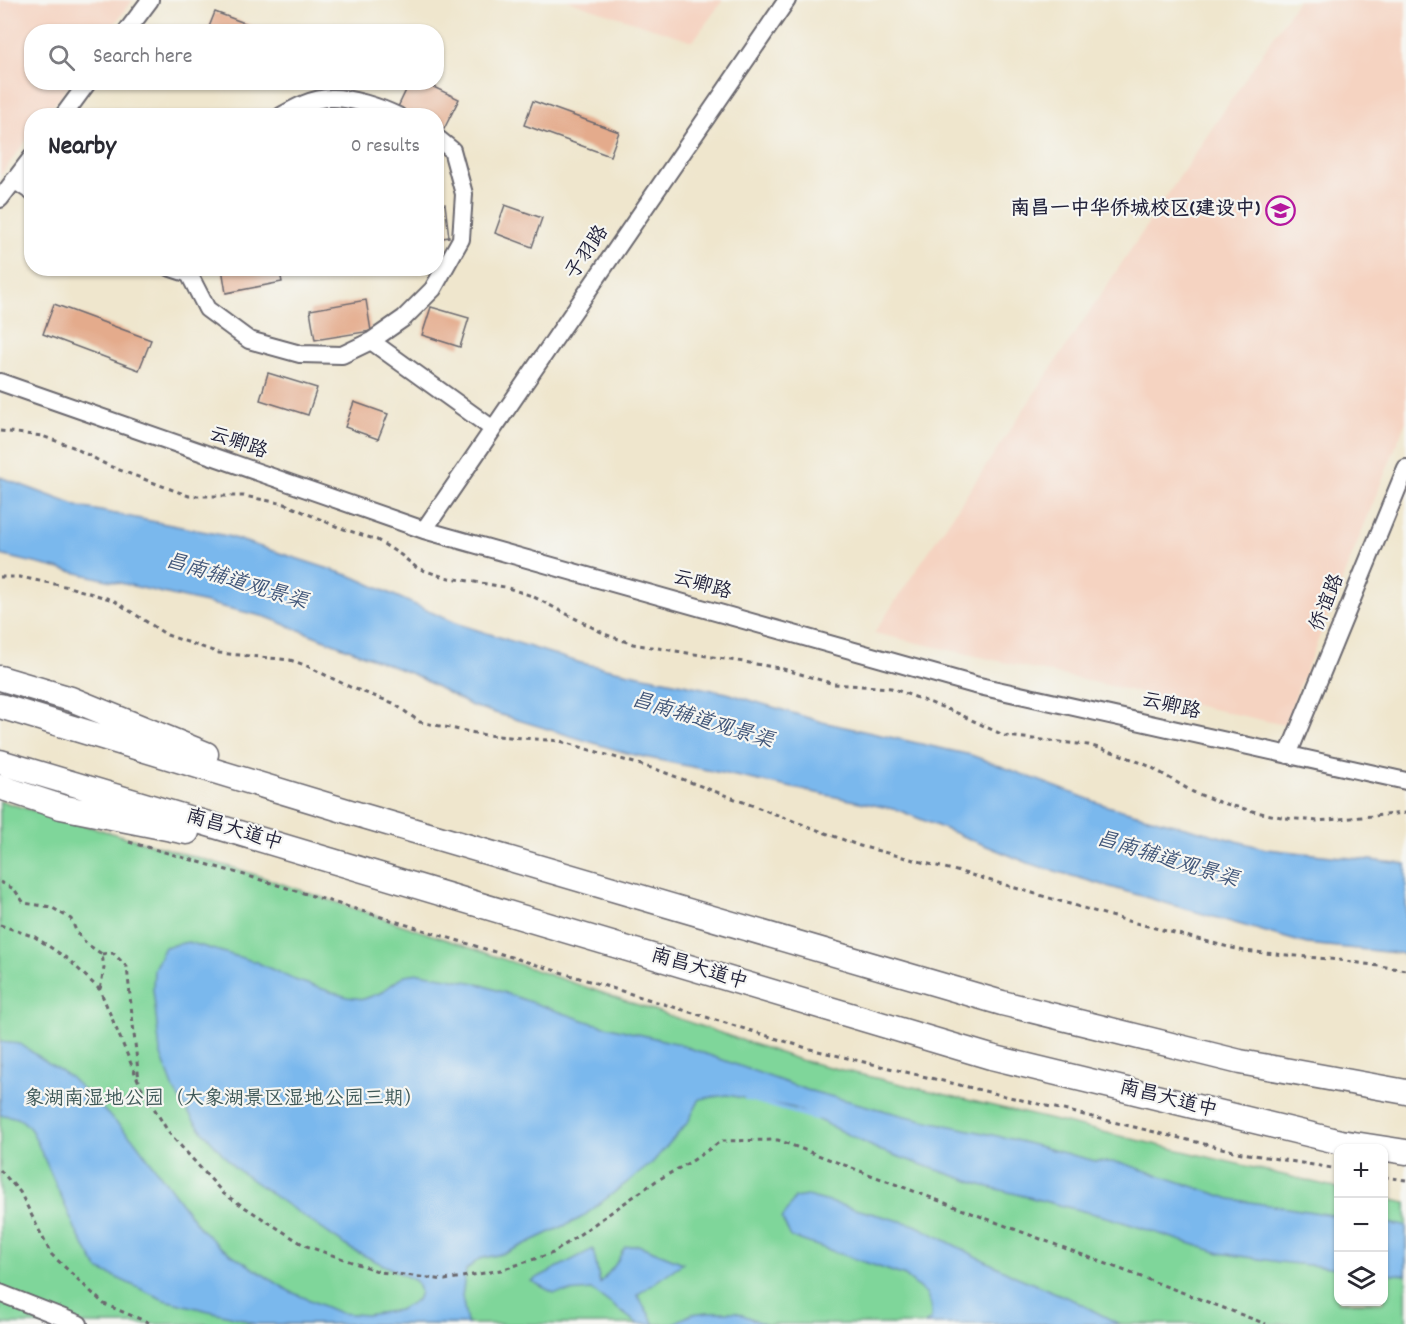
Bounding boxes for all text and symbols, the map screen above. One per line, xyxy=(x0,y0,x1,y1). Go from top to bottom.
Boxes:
search box xyxy=(24,24,444,90)
icon: search xyxy=(45,41,78,74)
text: Search here xyxy=(93,42,192,73)
text: Nearby xyxy=(48,129,116,166)
text: 0 results xyxy=(351,133,420,161)
school or university icon: 南昌一中华侨城校区(建设中) xyxy=(1265,194,1297,226)
place label: 南昌一中华侨城校区(建设中) xyxy=(1010,196,1260,224)
street label: 子羽路 xyxy=(560,219,617,286)
street label: 云卿路 xyxy=(205,421,272,467)
water label: 昌南辅道观景渠 xyxy=(161,547,313,619)
street label: 云卿路 xyxy=(669,564,736,608)
street label: 侨谊路 xyxy=(1304,569,1353,636)
water label: 昌南辅道观景渠 xyxy=(627,686,779,758)
street label: 云卿路 xyxy=(1139,687,1204,728)
street label: 南昌大道中 xyxy=(182,803,286,859)
water label: 昌南辅道观景渠 xyxy=(1092,825,1244,897)
street label: 南昌大道中 xyxy=(647,942,751,998)
street label: 南昌大道中 xyxy=(1116,1074,1220,1126)
park label: 象湖南湿地公园（大象湖景区湿地公园三期） xyxy=(24,1086,424,1114)
map controls xyxy=(1334,1144,1388,1306)
button: + xyxy=(1334,1144,1388,1198)
button: − xyxy=(1334,1198,1388,1252)
button: layers xyxy=(1334,1252,1388,1306)

